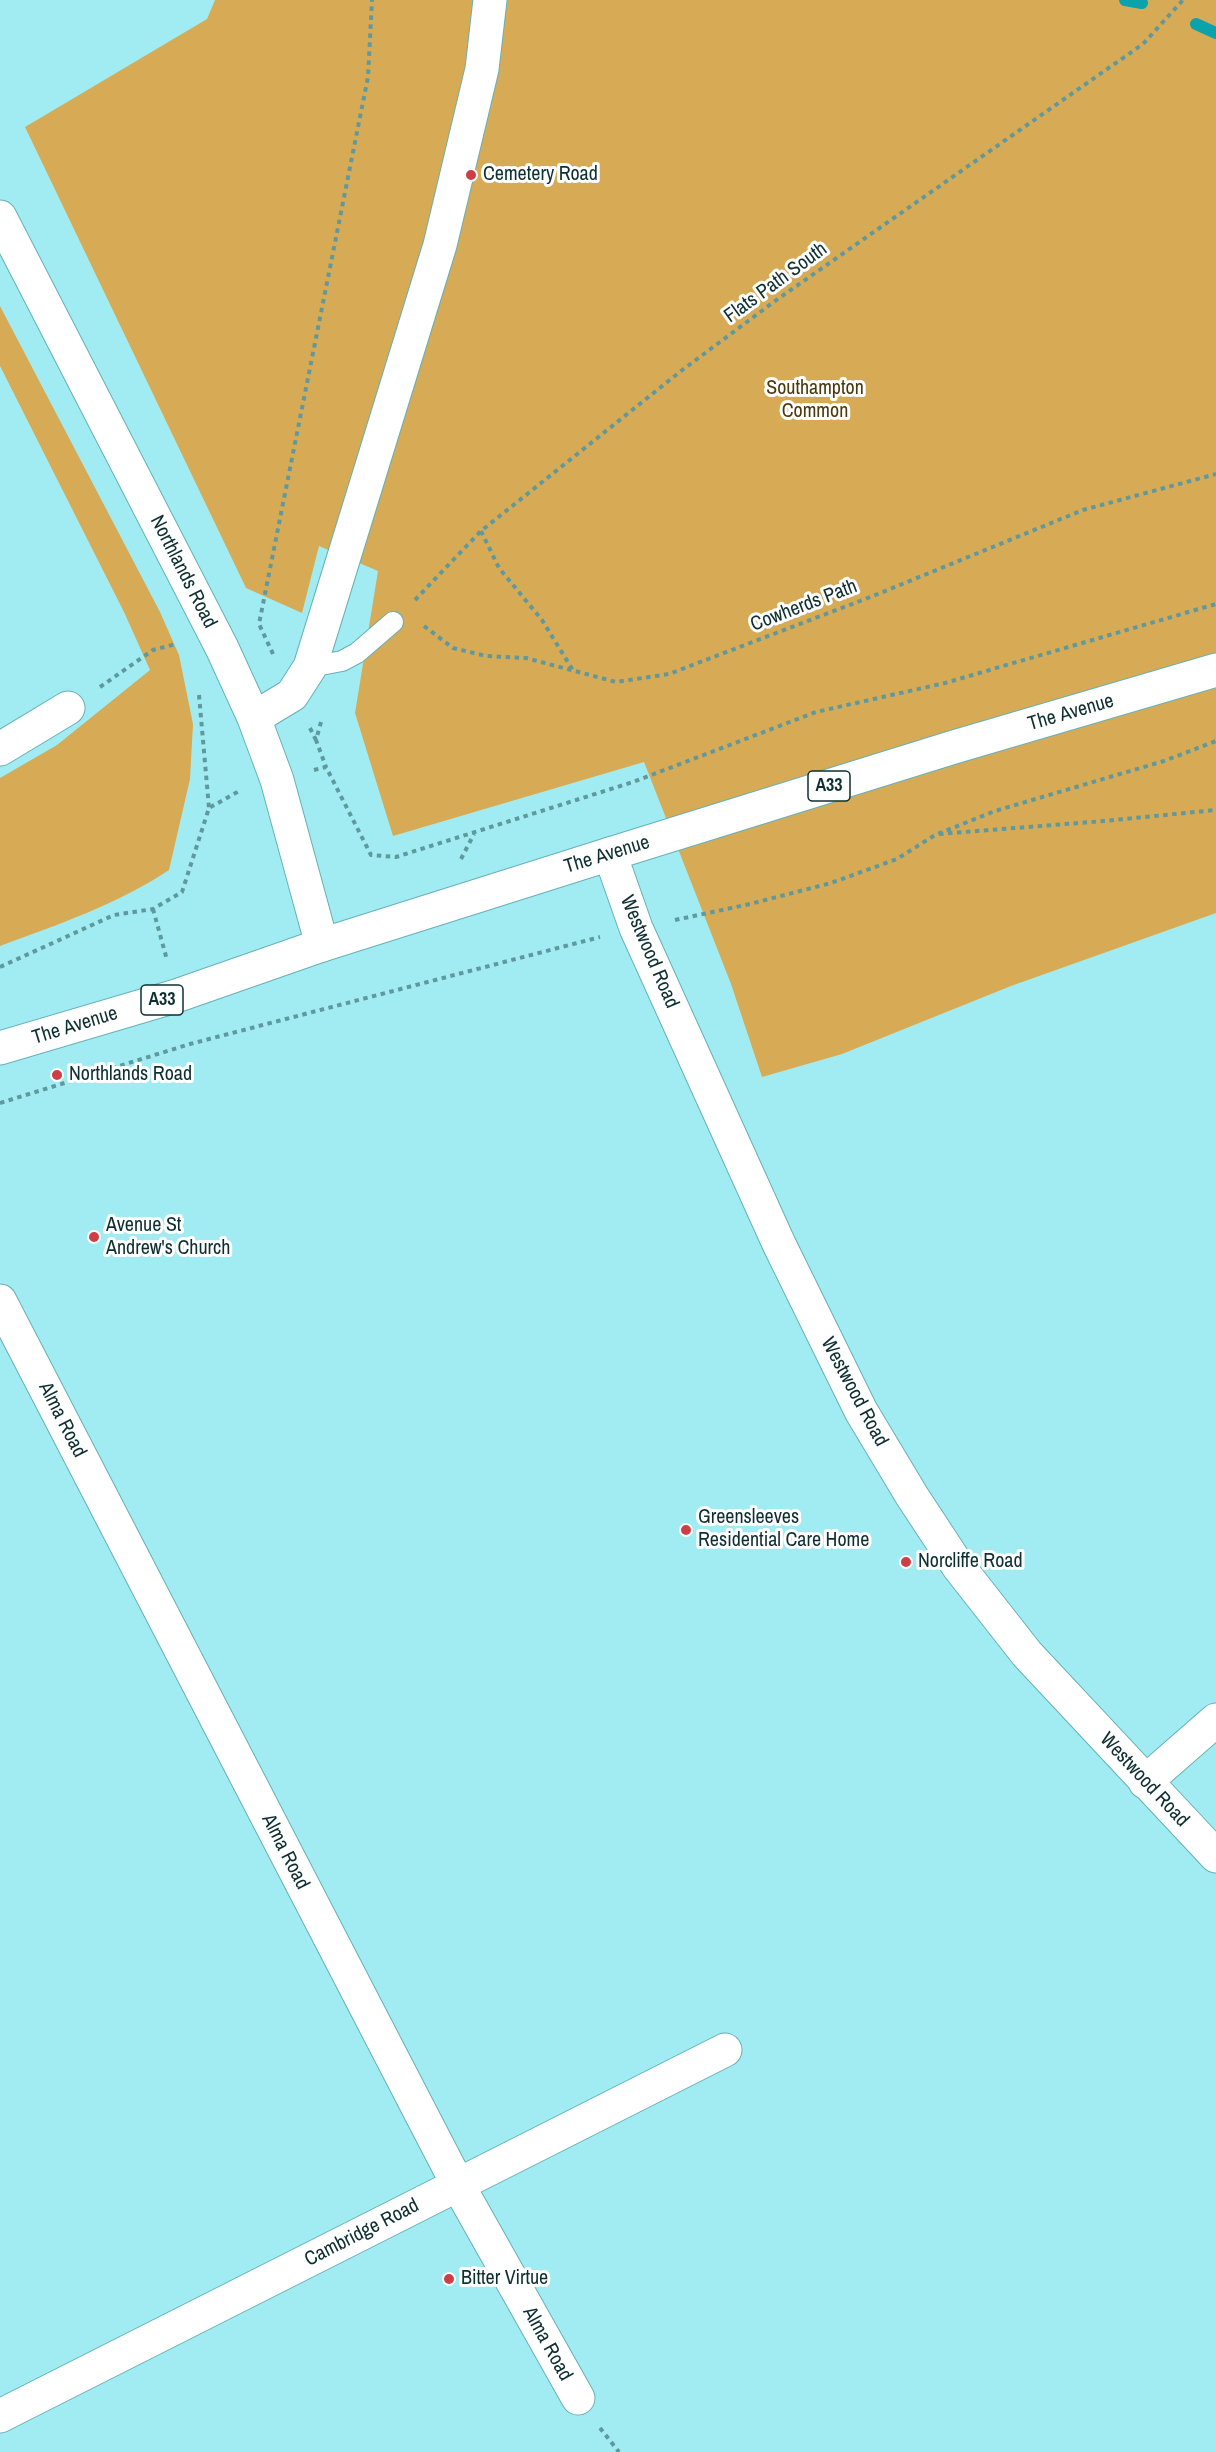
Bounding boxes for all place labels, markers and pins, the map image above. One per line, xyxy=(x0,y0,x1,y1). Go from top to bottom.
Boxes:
place label: Cemetery Road xyxy=(483,163,598,187)
marker: Cemetery Road xyxy=(464,168,478,182)
place label: Northlands Road xyxy=(69,1063,192,1087)
marker: Northlands Road xyxy=(50,1068,64,1082)
place label: Avenue St Andrew's Church xyxy=(106,1214,230,1261)
marker: Avenue St Andrew's Church xyxy=(87,1230,101,1244)
place label: Greensleeves Residential Care Home xyxy=(698,1506,869,1553)
marker: Greensleeves Residential Care Home xyxy=(679,1523,693,1537)
place label: Norcliffe Road xyxy=(918,1550,1023,1574)
marker: Norcliffe Road xyxy=(899,1555,913,1569)
place label: Bitter Virtue xyxy=(461,2267,548,2291)
marker: Bitter Virtue xyxy=(442,2272,456,2286)

